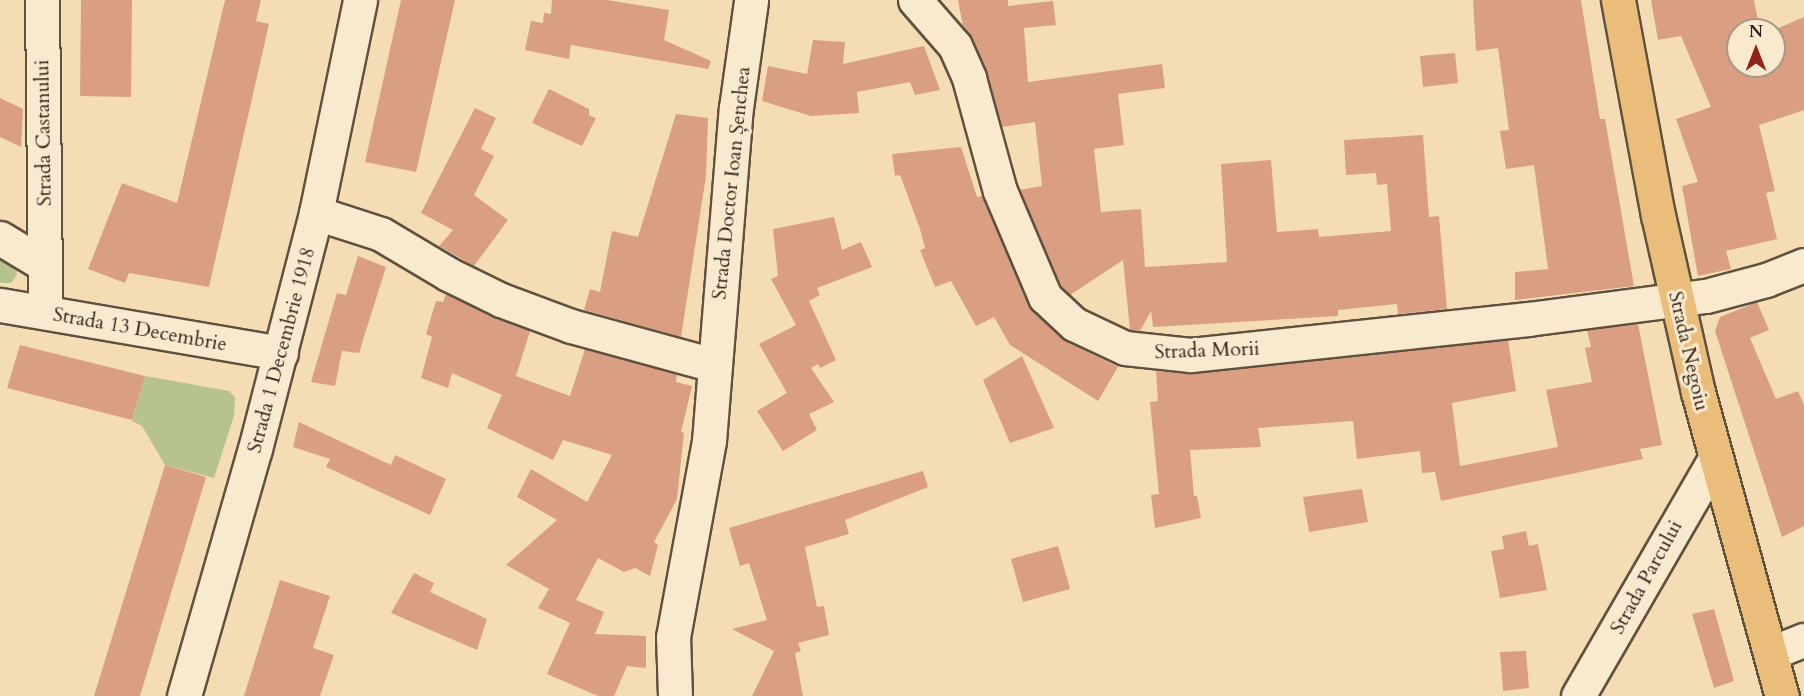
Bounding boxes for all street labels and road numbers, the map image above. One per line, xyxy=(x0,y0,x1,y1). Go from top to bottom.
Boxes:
street label: Strada Castanului xyxy=(30,60,56,206)
street label: Strada Doctor Ioan Șenchea xyxy=(707,65,755,301)
street label: Strada 1 Decembrie 1918 xyxy=(242,244,320,456)
street label: Strada Negoiu xyxy=(1664,289,1714,413)
street label: Strada 13 Decembrie xyxy=(51,302,229,356)
street label: Strada Morii xyxy=(1154,336,1260,364)
street label: Strada Parcului xyxy=(1605,516,1687,638)

